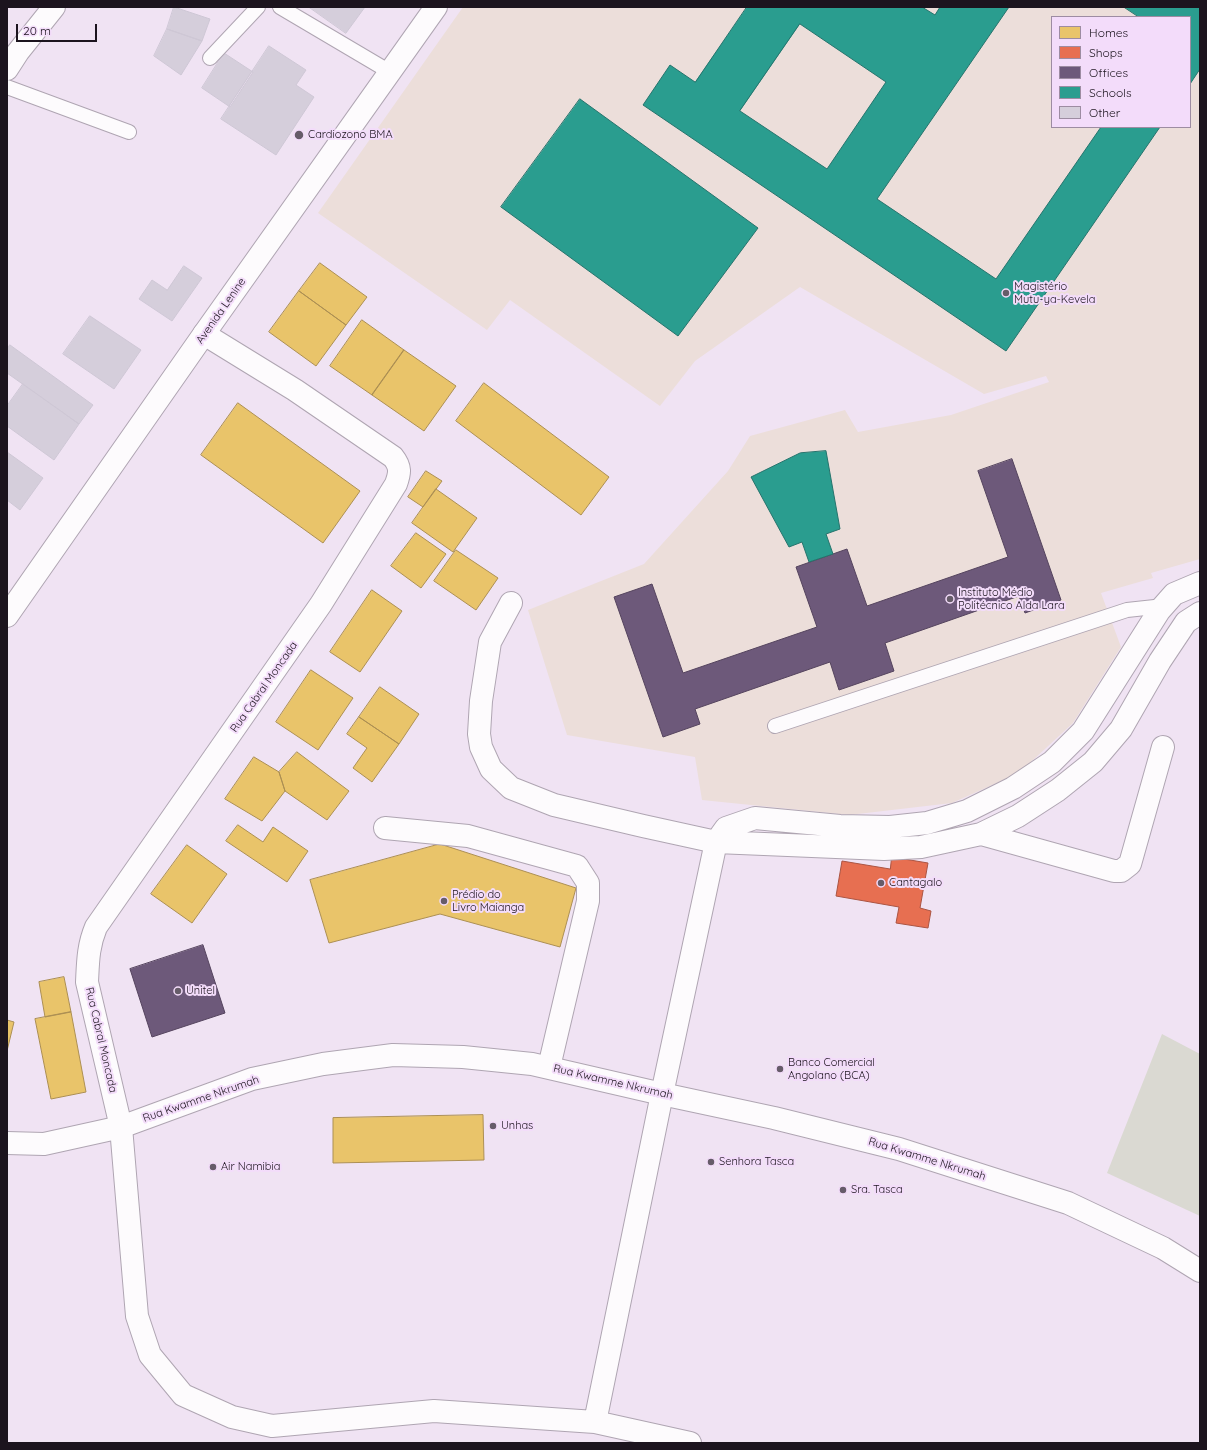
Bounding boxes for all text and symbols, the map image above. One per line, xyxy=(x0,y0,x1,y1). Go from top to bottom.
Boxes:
scale bar xyxy=(18,16,99,42)
legend xyxy=(1051,16,1191,128)
text: 20 m xyxy=(23,23,51,38)
text: Homes xyxy=(1089,25,1128,40)
text: Shops xyxy=(1089,45,1123,60)
text: Offices xyxy=(1089,65,1128,80)
text: Schools xyxy=(1089,85,1132,100)
text: Other xyxy=(1089,105,1120,120)
place label: Cardiozono BMA xyxy=(308,128,393,142)
marker: Cardiozono BMA xyxy=(293,129,305,141)
street label: Avenida Lenine xyxy=(193,276,249,346)
place label: Magistério Mutu-ya-Kevela xyxy=(1014,280,1095,306)
marker: Magistério Mutu-ya-Kevela xyxy=(1001,288,1011,298)
place label: Instituto Médio Politécnico Alda Lara xyxy=(958,586,1065,612)
marker: Instituto Médio Politécnico Alda Lara xyxy=(945,594,955,604)
street label: Rua Cabral Moncada xyxy=(228,639,300,735)
place label: Cantagalo xyxy=(889,876,942,890)
marker: Cantagalo xyxy=(876,878,886,888)
place label: Prédio do Livro Maianga xyxy=(452,888,524,914)
marker: Prédio do Livro Maianga xyxy=(439,896,449,906)
place label: Unitel xyxy=(186,984,215,998)
street label: Rua Cabral Moncada xyxy=(82,986,120,1094)
marker: Unitel xyxy=(173,986,183,996)
place label: Banco Comercial Angolano (BCA) xyxy=(788,1056,875,1082)
street label: Rua Kwamme Nkrumah xyxy=(552,1062,674,1102)
marker: Banco Comercial Angolano (BCA) xyxy=(775,1064,785,1074)
street label: Rua Kwamme Nkrumah xyxy=(141,1073,261,1125)
place label: Unhas xyxy=(501,1119,533,1133)
marker: Unhas xyxy=(488,1121,498,1131)
street label: Rua Kwamme Nkrumah xyxy=(867,1135,987,1183)
place label: Senhora Tasca xyxy=(719,1155,794,1169)
marker: Senhora Tasca xyxy=(706,1157,716,1167)
place label: Air Namibia xyxy=(221,1160,280,1174)
marker: Air Namibia xyxy=(208,1162,218,1172)
place label: Sra. Tasca xyxy=(851,1183,903,1197)
marker: Sra. Tasca xyxy=(838,1185,848,1195)

